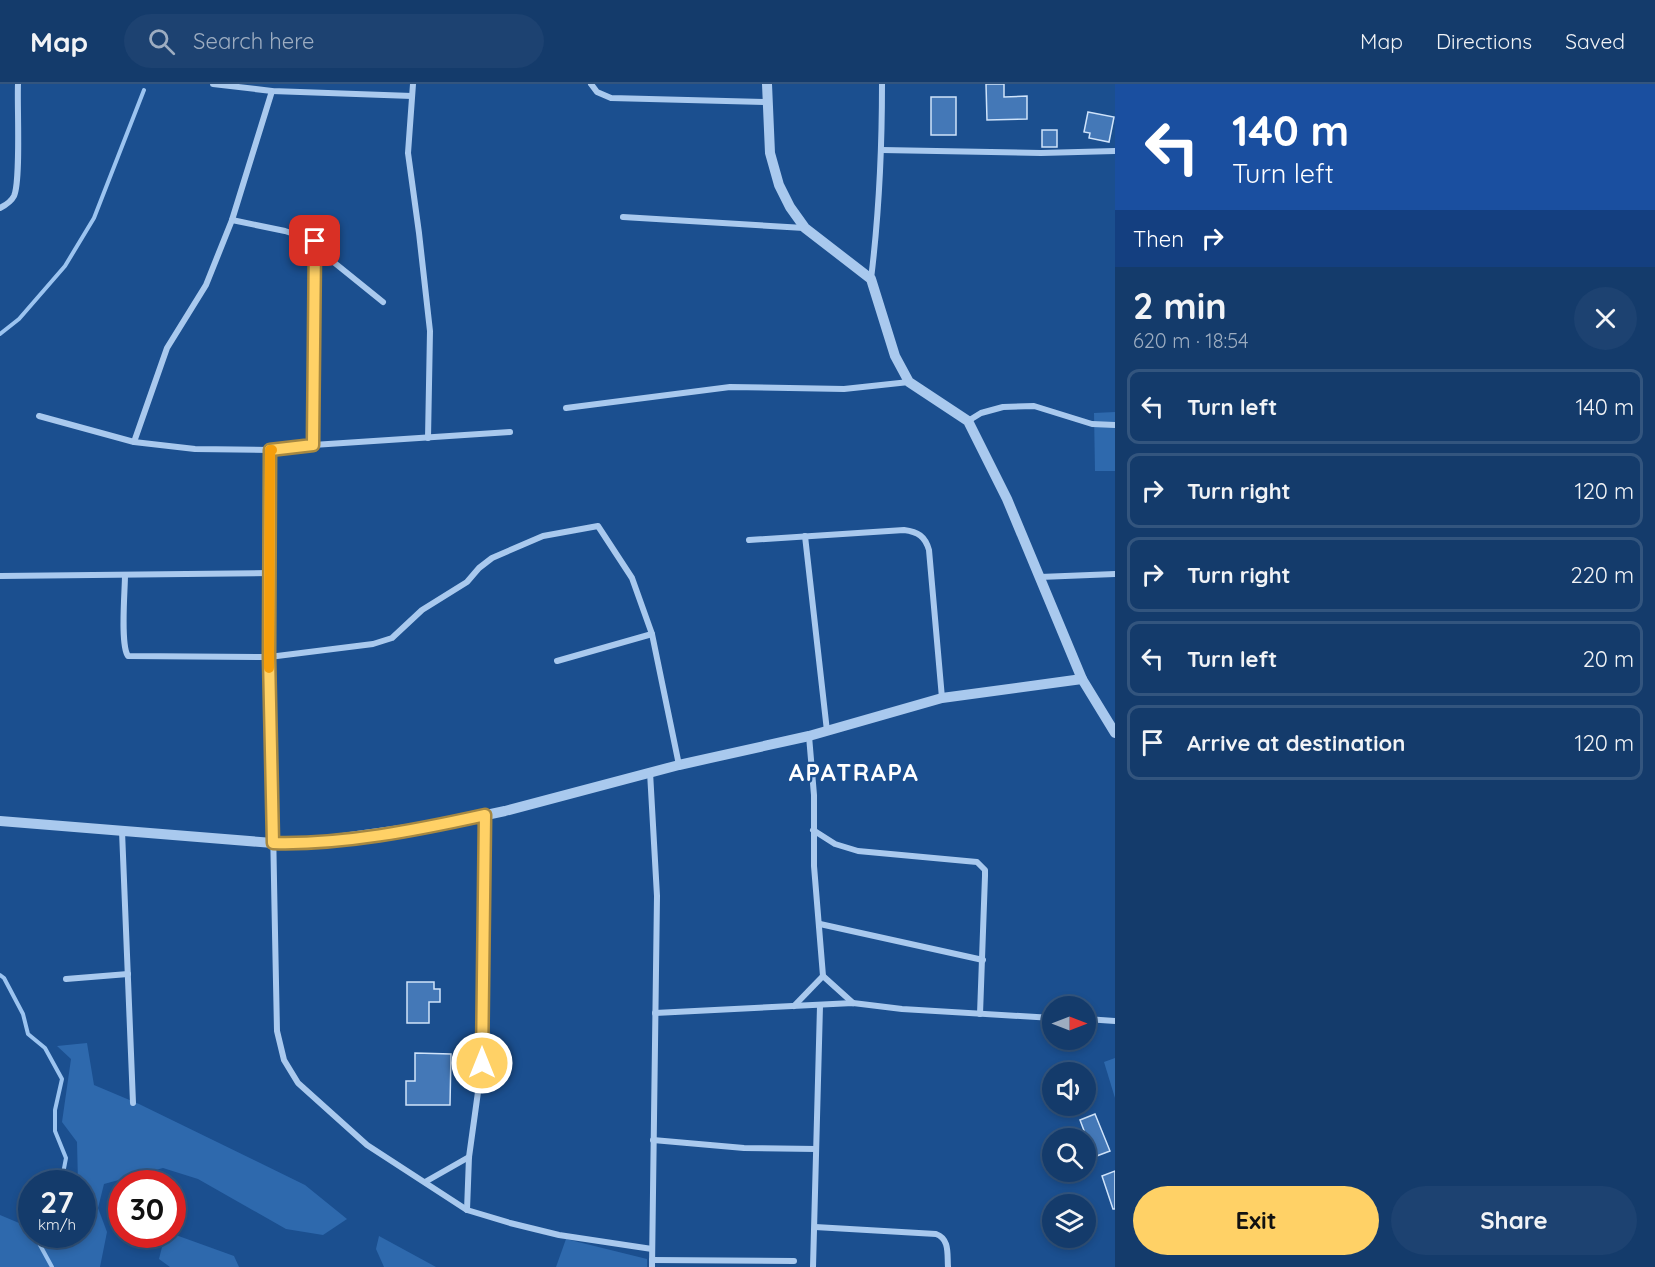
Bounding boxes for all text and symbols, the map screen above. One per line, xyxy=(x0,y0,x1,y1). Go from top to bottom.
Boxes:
search box xyxy=(124,14,544,68)
text: Map xyxy=(30,24,88,59)
icon: search xyxy=(145,25,178,58)
text: Search here xyxy=(193,27,315,55)
text: Map xyxy=(1360,28,1403,54)
text: Directions xyxy=(1436,28,1532,54)
text: Saved xyxy=(1565,28,1625,54)
text: 140 m xyxy=(1232,104,1349,157)
icon: left xyxy=(1133,108,1211,186)
text: Turn left xyxy=(1232,156,1334,190)
pin xyxy=(289,215,340,266)
icon: right xyxy=(1196,222,1229,255)
icon: arrive xyxy=(298,224,331,257)
text: Then xyxy=(1133,225,1184,253)
text: 2 min xyxy=(1133,283,1227,328)
button: close xyxy=(1574,287,1637,350)
text: 620 m · 18:54 xyxy=(1133,328,1249,353)
icon: left xyxy=(1136,390,1169,423)
text: Turn left xyxy=(1187,393,1277,421)
text: 140 m xyxy=(1575,393,1634,421)
icon: right xyxy=(1136,474,1169,507)
text: Turn right xyxy=(1187,477,1291,505)
text: 120 m xyxy=(1575,477,1634,505)
icon: right xyxy=(1136,558,1169,591)
text: Turn right xyxy=(1187,561,1291,589)
text: 220 m xyxy=(1570,561,1634,589)
icon: left xyxy=(1136,642,1169,675)
text: Turn left xyxy=(1187,645,1277,673)
text: 20 m xyxy=(1583,645,1634,673)
icon: arrive xyxy=(1136,726,1169,759)
text: Arrive at destination xyxy=(1187,729,1405,757)
text: 120 m xyxy=(1575,729,1634,757)
district label: APATRAPA xyxy=(789,757,919,787)
north arrow xyxy=(1042,996,1096,1050)
map controls xyxy=(1042,996,1096,1248)
position arrow xyxy=(450,1031,514,1095)
button: sound xyxy=(1042,1062,1096,1116)
button: search xyxy=(1042,1128,1096,1182)
speed limit sign: 30 xyxy=(108,1170,186,1248)
text: 27 xyxy=(40,1183,74,1221)
button: Exit xyxy=(1133,1186,1379,1255)
button: Share xyxy=(1391,1186,1637,1255)
button: layers xyxy=(1042,1194,1096,1248)
text: km/h xyxy=(38,1215,76,1234)

